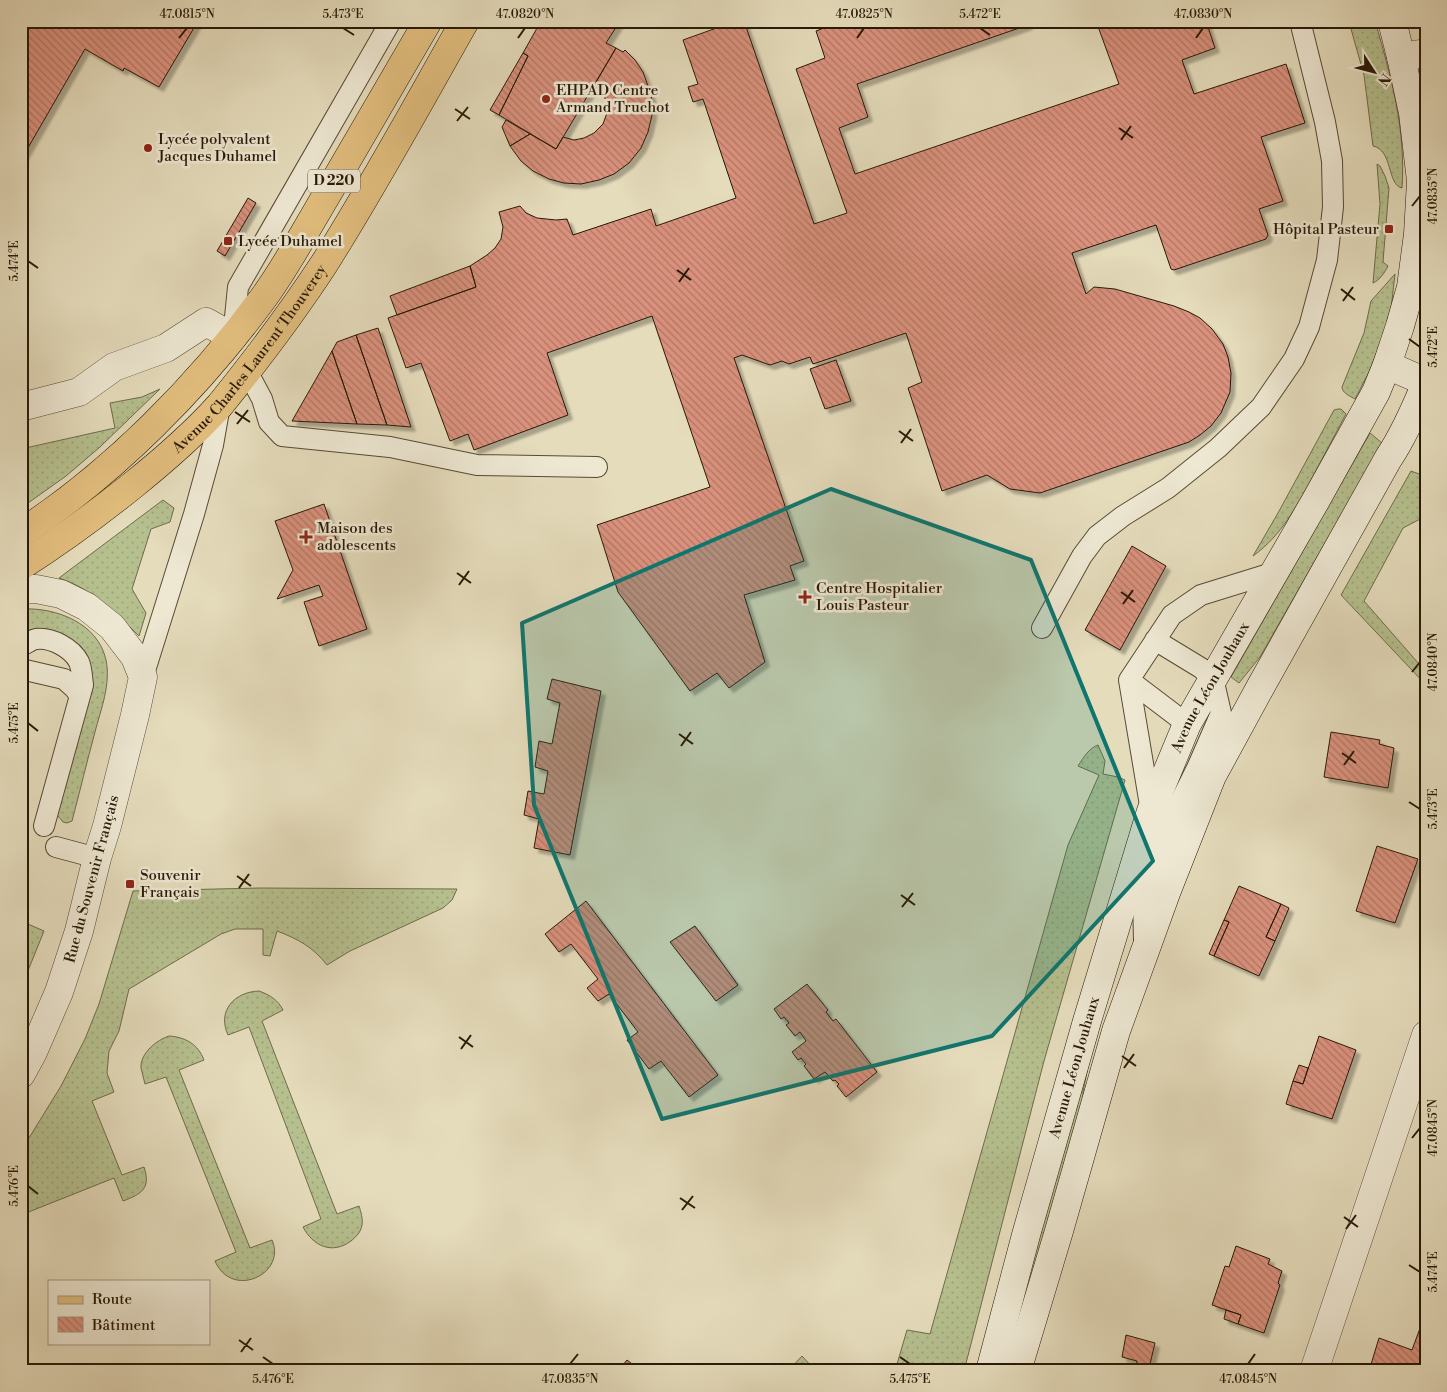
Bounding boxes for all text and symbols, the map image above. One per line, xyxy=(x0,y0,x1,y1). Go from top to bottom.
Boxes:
text: 47.0815°N xyxy=(159,7,215,22)
text: 5.473°E xyxy=(322,7,364,22)
text: 47.0820°N xyxy=(496,7,554,22)
text: 47.0825°N xyxy=(835,7,893,22)
text: 5.472°E xyxy=(959,7,1001,22)
text: 47.0830°N xyxy=(1174,7,1232,22)
north arrow xyxy=(1350,48,1400,98)
text: N xyxy=(1373,69,1394,89)
place label: EHPAD Centre Armand Truchot xyxy=(555,81,670,117)
marker: EHPAD Centre Armand Truchot xyxy=(540,93,552,105)
place label: Lycée polyvalent Jacques Duhamel xyxy=(157,130,277,166)
marker: Lycée polyvalent Jacques Duhamel xyxy=(142,142,154,154)
text: 47.0835°N xyxy=(1426,167,1441,224)
road number: D 220 xyxy=(308,170,360,192)
place label: Hôpital Pasteur xyxy=(1273,220,1380,239)
marker: Hôpital Pasteur xyxy=(1383,223,1395,235)
place label: Lycée Duhamel xyxy=(238,232,343,251)
marker: Lycée Duhamel xyxy=(222,235,234,247)
text: 5.474°E xyxy=(7,240,22,282)
street label: Avenue Charles Laurent Thouverey xyxy=(167,260,331,458)
text: 5.472°E xyxy=(1426,326,1441,368)
place label: Maison des adolescents xyxy=(317,519,396,555)
marker: Maison des adolescents xyxy=(299,530,313,544)
place label: Centre Hospitalier Louis Pasteur xyxy=(816,579,943,615)
marker: Centre Hospitalier Louis Pasteur xyxy=(798,590,812,604)
street label: Avenue Léon Jouhaux xyxy=(1166,618,1254,757)
text: 47.0840°N xyxy=(1426,632,1441,691)
text: 5.475°E xyxy=(7,702,22,744)
text: 5.473°E xyxy=(1426,788,1441,830)
street label: Rue du Souvenir Français xyxy=(60,793,124,965)
place label: Souvenir Français xyxy=(140,866,201,902)
marker: Souvenir Français xyxy=(124,878,136,890)
street label: Avenue Léon Jouhaux xyxy=(1044,994,1104,1141)
text: 47.0845°N xyxy=(1426,1099,1441,1157)
text: 5.476°E xyxy=(7,1165,22,1207)
text: 5.474°E xyxy=(1426,1251,1441,1293)
legend xyxy=(48,1280,210,1344)
text: Route xyxy=(92,1290,132,1309)
text: Bâtiment xyxy=(91,1316,156,1335)
text: 5.476°E xyxy=(252,1372,294,1387)
text: 47.0835°N xyxy=(542,1372,599,1387)
text: 5.475°E xyxy=(889,1372,931,1387)
text: 47.0845°N xyxy=(1219,1372,1277,1387)

